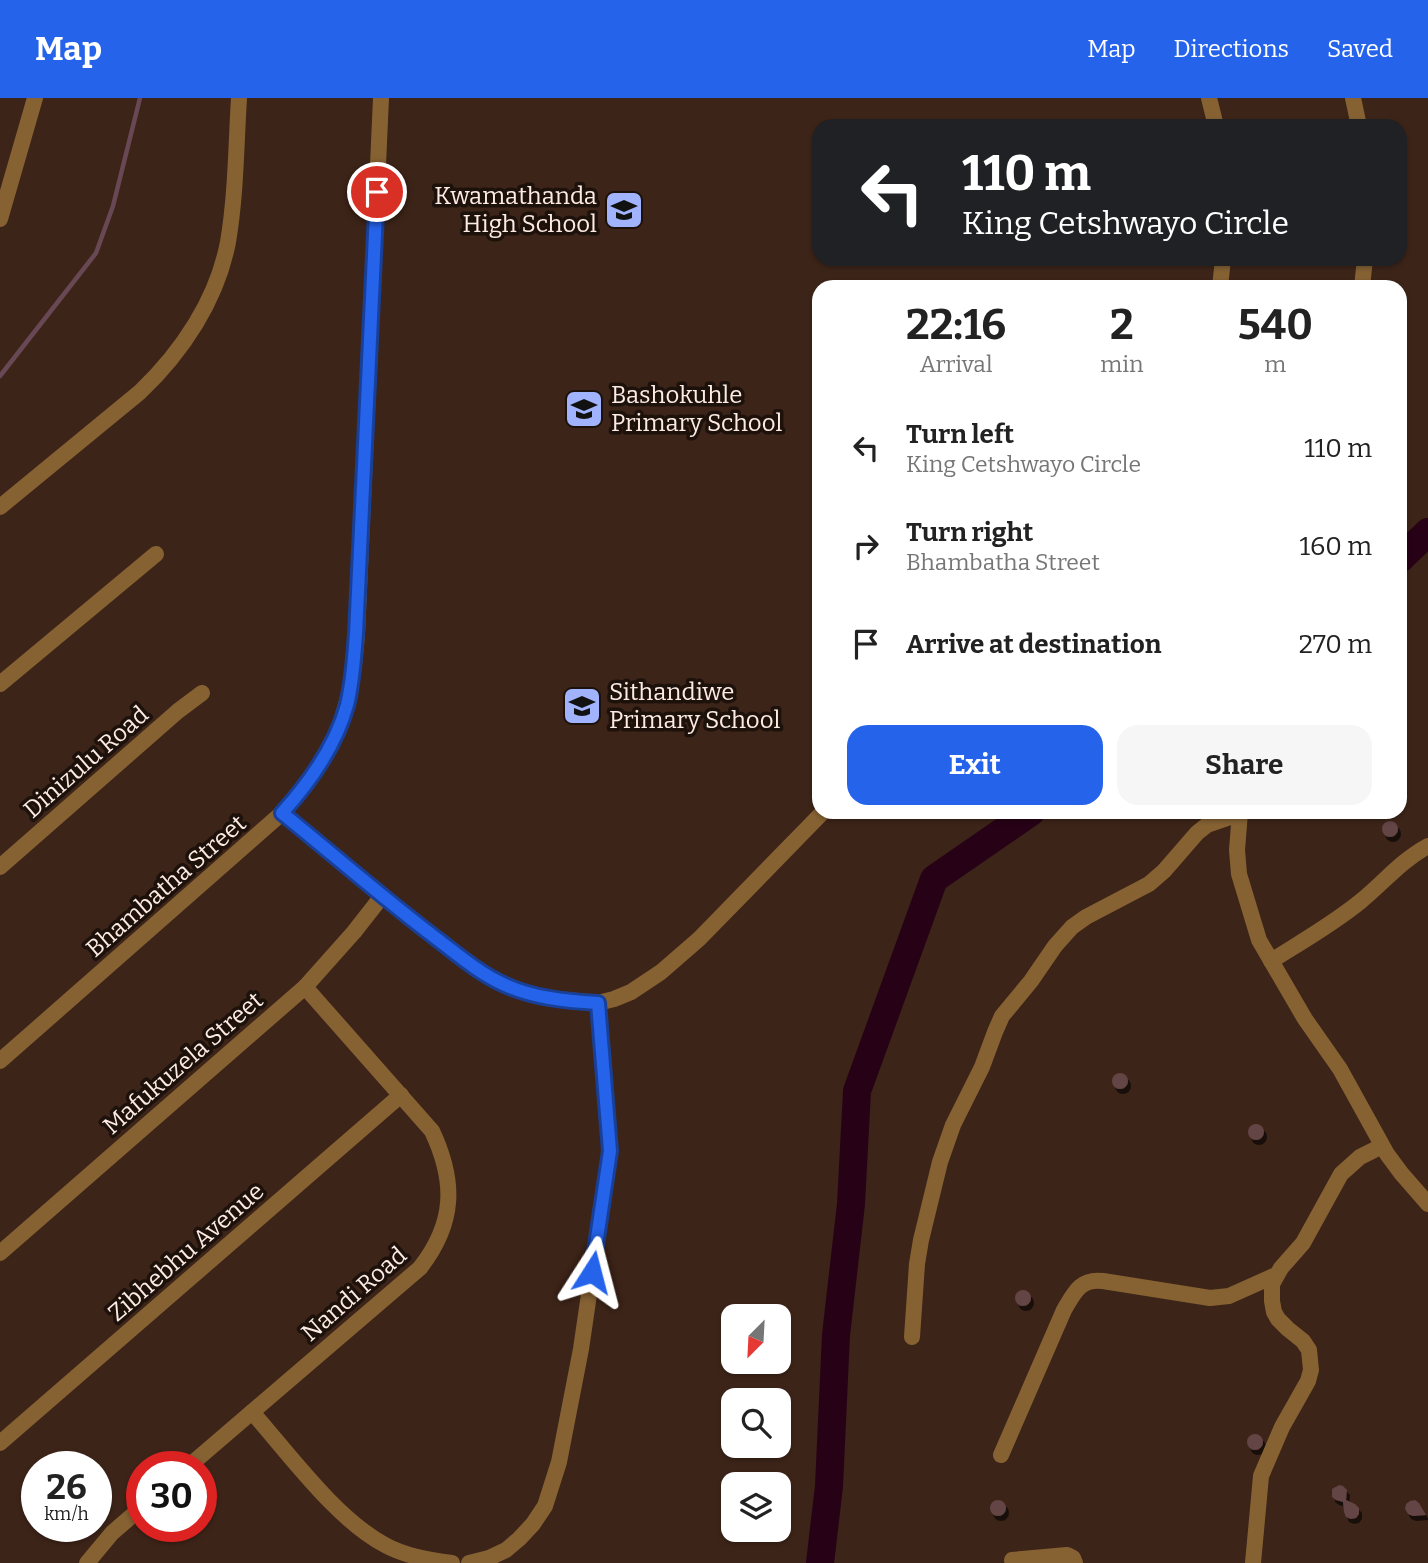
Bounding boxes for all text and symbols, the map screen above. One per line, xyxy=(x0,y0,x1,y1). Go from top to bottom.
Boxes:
text: Map xyxy=(35,29,102,69)
text: Map xyxy=(1087,35,1136,63)
text: Directions xyxy=(1174,35,1289,63)
text: Saved xyxy=(1327,35,1393,63)
text: 110 m xyxy=(962,144,1091,203)
icon: left xyxy=(847,147,938,238)
pin xyxy=(347,162,407,222)
icon: arrive xyxy=(358,173,396,211)
place label: Kwamathanda High School xyxy=(434,182,597,238)
school or university icon: Kwamathanda High School xyxy=(603,189,645,231)
text: King Cetshwayo Circle xyxy=(962,204,1289,242)
text: 22:16 xyxy=(906,300,1006,350)
text: 2 xyxy=(1110,300,1134,350)
text: 540 xyxy=(1238,300,1313,350)
text: Arrival xyxy=(920,350,993,378)
text: min xyxy=(1100,350,1144,378)
text: m xyxy=(1264,350,1286,378)
place label: Bashokuhle Primary School xyxy=(611,381,782,437)
school or university icon: Bashokuhle Primary School xyxy=(563,388,605,430)
text: Turn left xyxy=(906,419,1014,450)
icon: left xyxy=(847,429,885,467)
text: 110 m xyxy=(1304,433,1372,464)
text: King Cetshwayo Circle xyxy=(906,450,1141,478)
text: Turn right xyxy=(906,517,1033,548)
icon: right xyxy=(847,527,885,565)
text: 160 m xyxy=(1300,531,1372,562)
text: Bhambatha Street xyxy=(906,548,1100,576)
icon: arrive xyxy=(847,625,885,663)
text: Arrive at destination xyxy=(906,629,1161,660)
text: 270 m xyxy=(1299,629,1372,660)
place label: Sithandiwe Primary School xyxy=(609,678,780,734)
school or university icon: Sithandiwe Primary School xyxy=(561,685,603,727)
street label: Dinizulu Road xyxy=(18,700,154,824)
button: Exit xyxy=(847,725,1103,805)
button: Share xyxy=(1117,725,1372,805)
street label: Bhambatha Street xyxy=(81,809,252,963)
street label: Mafukuzela Street xyxy=(97,986,269,1140)
street label: Zibhebhu Avenue xyxy=(103,1177,269,1327)
position arrow xyxy=(555,1235,629,1309)
street label: Nandi Road xyxy=(296,1241,412,1347)
north arrow xyxy=(721,1304,791,1374)
map controls xyxy=(721,1304,791,1542)
button: search xyxy=(721,1388,791,1458)
speed limit sign: 30 xyxy=(126,1451,217,1542)
text: 26 xyxy=(46,1466,87,1508)
button: layers xyxy=(721,1472,791,1542)
text: km/h xyxy=(44,1503,89,1525)

